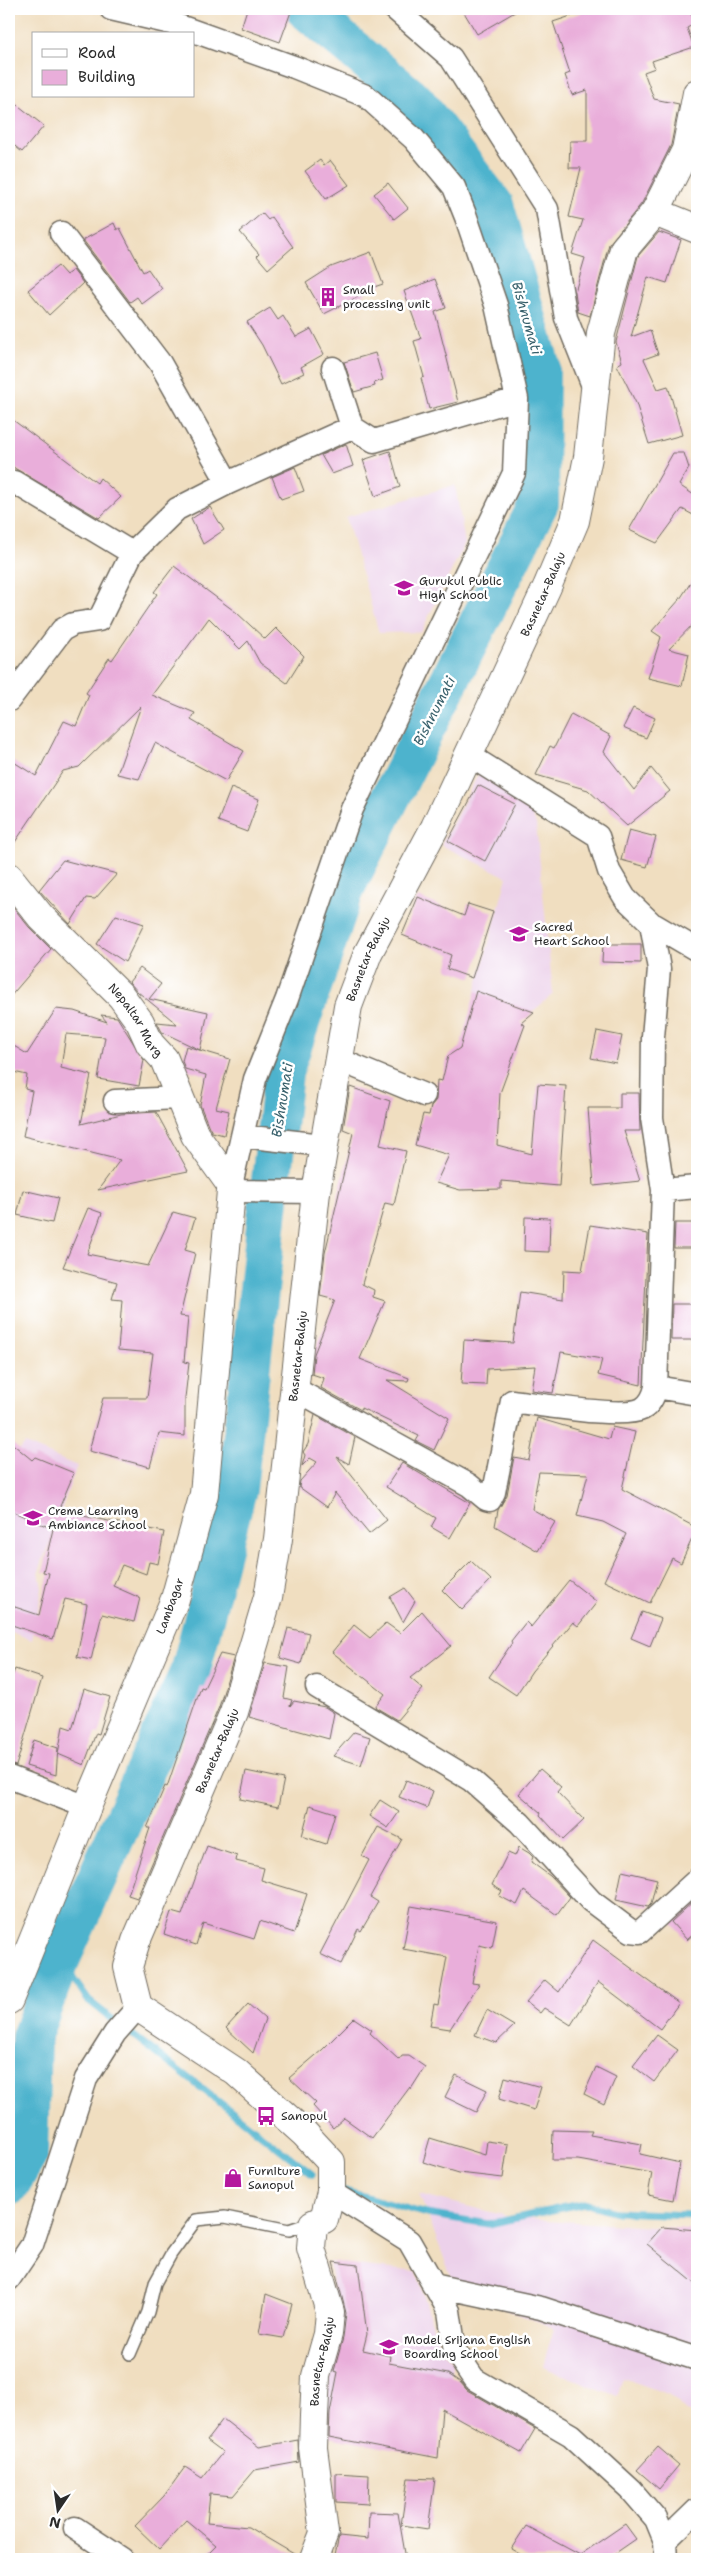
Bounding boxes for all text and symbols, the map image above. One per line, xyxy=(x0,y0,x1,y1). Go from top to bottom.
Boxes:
legend xyxy=(32,32,195,98)
text: Road xyxy=(78,43,116,63)
text: Building xyxy=(78,67,135,87)
water label: Bishnumati xyxy=(508,279,546,358)
place label: Small processing unit xyxy=(343,282,430,312)
building icon: Small processing unit xyxy=(317,286,339,308)
street label: Basnetar-Balaju xyxy=(517,549,569,639)
place label: Gurukul Public High School xyxy=(419,573,502,603)
school or university icon: Gurukul Public High School xyxy=(393,577,415,599)
water label: Bishnumati xyxy=(409,673,460,749)
street label: Basnetar-Balaju xyxy=(342,914,394,1004)
place label: Sacred Heart School xyxy=(534,919,609,949)
school or university icon: Sacred Heart School xyxy=(508,923,530,945)
street label: Nepaltar Marg xyxy=(105,980,166,1061)
water label: Bishnumati xyxy=(267,1060,297,1139)
street label: Basnetar-Balaju xyxy=(285,1310,311,1403)
place label: Creme Learning Ambiance School xyxy=(48,1503,147,1533)
school or university icon: Creme Learning Ambiance School xyxy=(22,1507,44,1529)
street label: Lambagar xyxy=(152,1575,188,1636)
street label: Basnetar-Balaju xyxy=(192,1706,243,1796)
bus stop icon: Sanopul xyxy=(255,2105,277,2127)
place label: Sanopul xyxy=(281,2108,327,2124)
place label: Furniture Sanopul xyxy=(248,2163,301,2193)
shop icon: Furniture Sanopul xyxy=(222,2167,244,2189)
street label: Basnetar-Balaju xyxy=(306,2316,338,2407)
place label: Model Srijana English Boarding School xyxy=(404,2332,531,2362)
school or university icon: Model Srijana English Boarding School xyxy=(378,2336,400,2358)
north arrow xyxy=(32,2486,82,2536)
text: N xyxy=(48,2513,63,2533)

